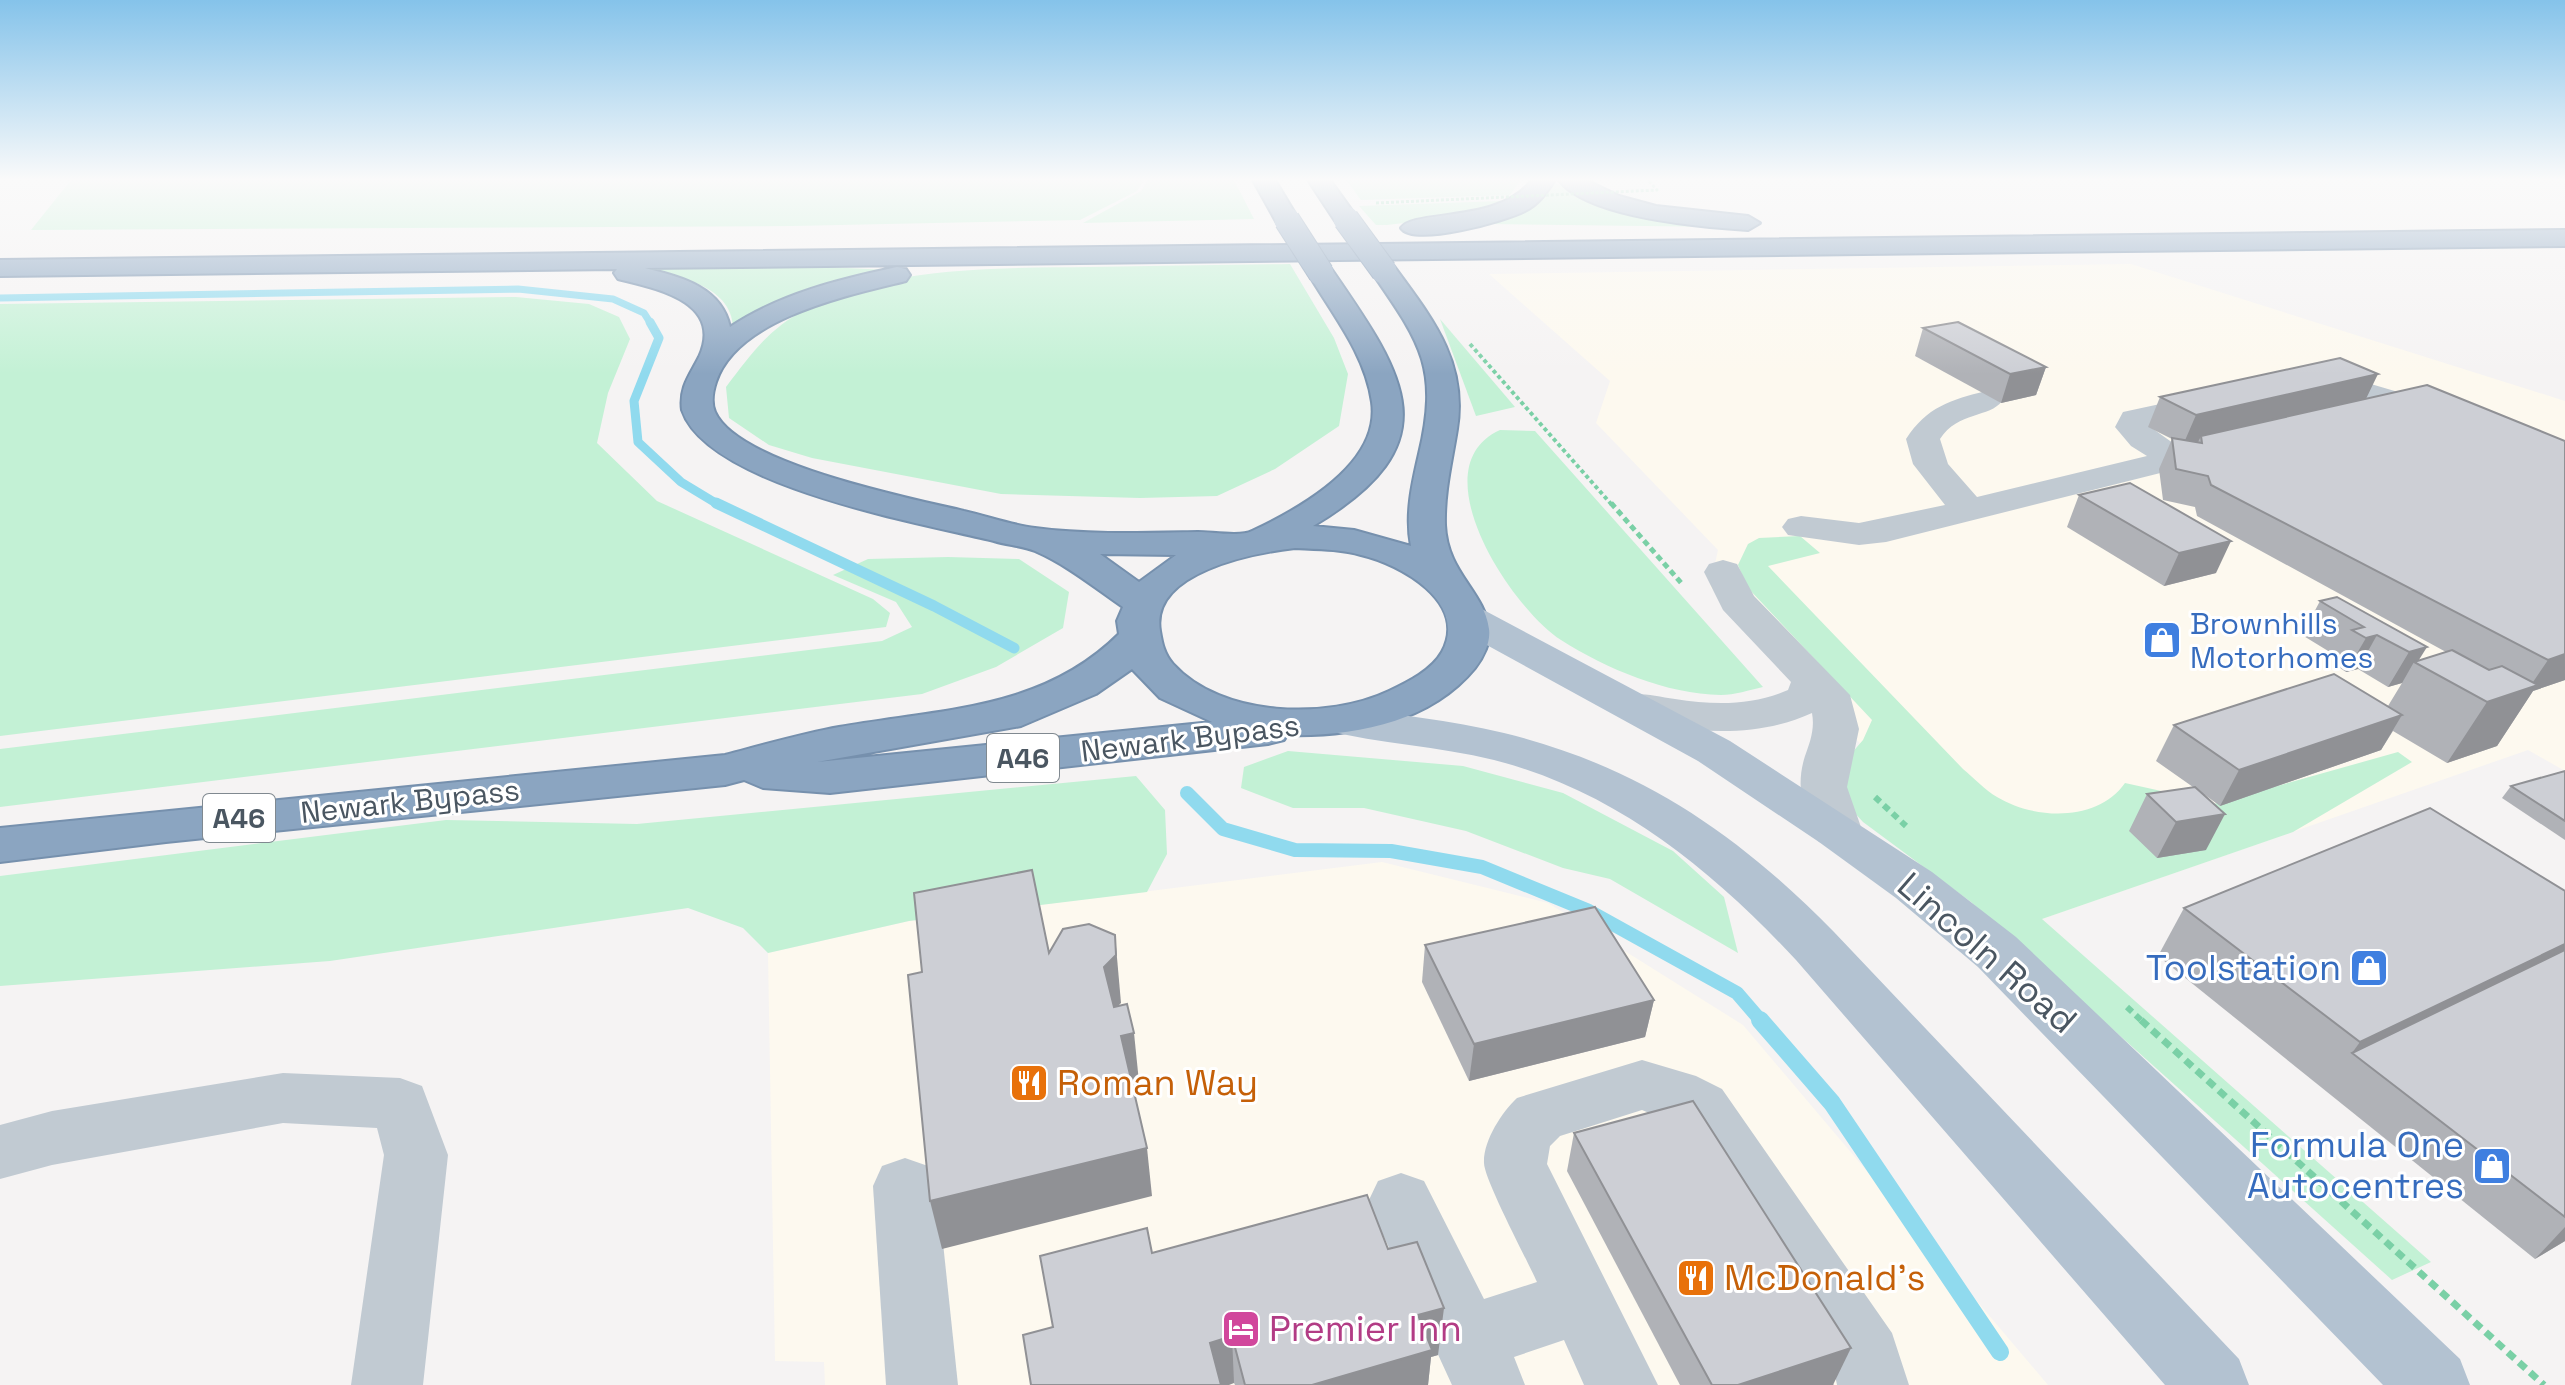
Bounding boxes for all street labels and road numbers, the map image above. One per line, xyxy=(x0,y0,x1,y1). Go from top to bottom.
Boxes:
street label: Newark Bypass xyxy=(1079,705,1301,771)
road number: A46 xyxy=(987,734,1059,782)
street label: Newark Bypass xyxy=(299,770,521,832)
road number: A46 xyxy=(203,794,275,842)
street label: Lincoln Road xyxy=(1888,863,2086,1043)

